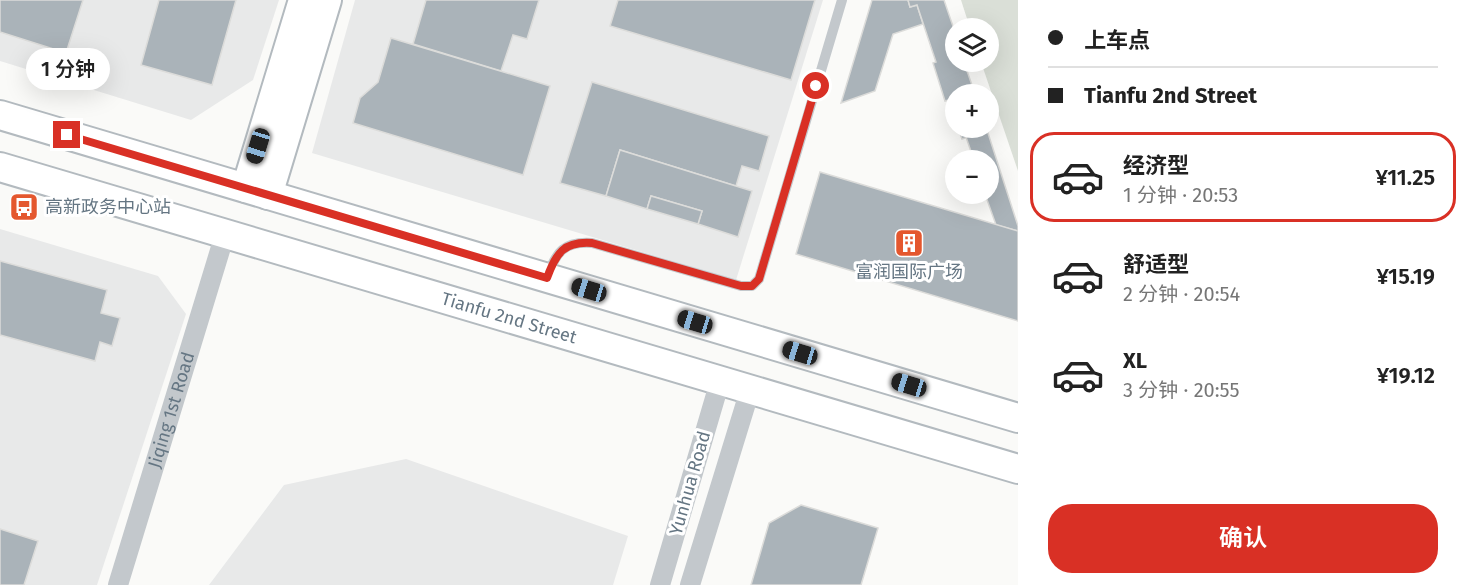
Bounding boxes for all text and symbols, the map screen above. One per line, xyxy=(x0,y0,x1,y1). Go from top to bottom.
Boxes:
map controls xyxy=(945,18,999,204)
button: layers xyxy=(945,18,999,72)
text: 上车点 xyxy=(1084,27,1150,54)
callout: 1 分钟 xyxy=(25,48,109,90)
text: 1 分钟 xyxy=(41,57,95,81)
route start xyxy=(802,72,829,99)
text: Tianfu 2nd Street xyxy=(1084,82,1257,109)
button: + xyxy=(945,84,999,138)
route end xyxy=(53,121,80,148)
car xyxy=(244,126,272,166)
button: − xyxy=(945,150,999,204)
icon: car xyxy=(1051,150,1105,204)
text: 经济型 xyxy=(1123,152,1189,179)
text: ¥11.25 xyxy=(1375,164,1435,191)
text: 1 分钟 · 20:53 xyxy=(1123,183,1238,207)
bus stop icon: 高新政务中心站 xyxy=(8,191,40,223)
place label: 高新政务中心站 xyxy=(45,196,171,218)
building icon: 富润国际广场 xyxy=(893,227,925,259)
icon: car xyxy=(1051,249,1105,303)
text: 舒适型 xyxy=(1123,251,1189,278)
place label: 富润国际广场 xyxy=(855,261,963,283)
text: ¥15.19 xyxy=(1376,263,1435,290)
car xyxy=(569,276,609,304)
text: 2 分钟 · 20:54 xyxy=(1123,282,1240,306)
street label: Tianfu 2nd Street xyxy=(439,288,580,349)
car xyxy=(675,308,715,336)
car xyxy=(780,339,820,367)
text: XL xyxy=(1123,347,1147,374)
icon: car xyxy=(1051,348,1105,402)
street label: Jiqing 1st Road xyxy=(143,349,199,471)
text: ¥19.12 xyxy=(1377,362,1435,389)
car xyxy=(889,371,929,399)
text: 3 分钟 · 20:55 xyxy=(1123,378,1240,402)
street label: Yunhua Road xyxy=(665,428,715,538)
button: 确认 xyxy=(1048,504,1438,573)

